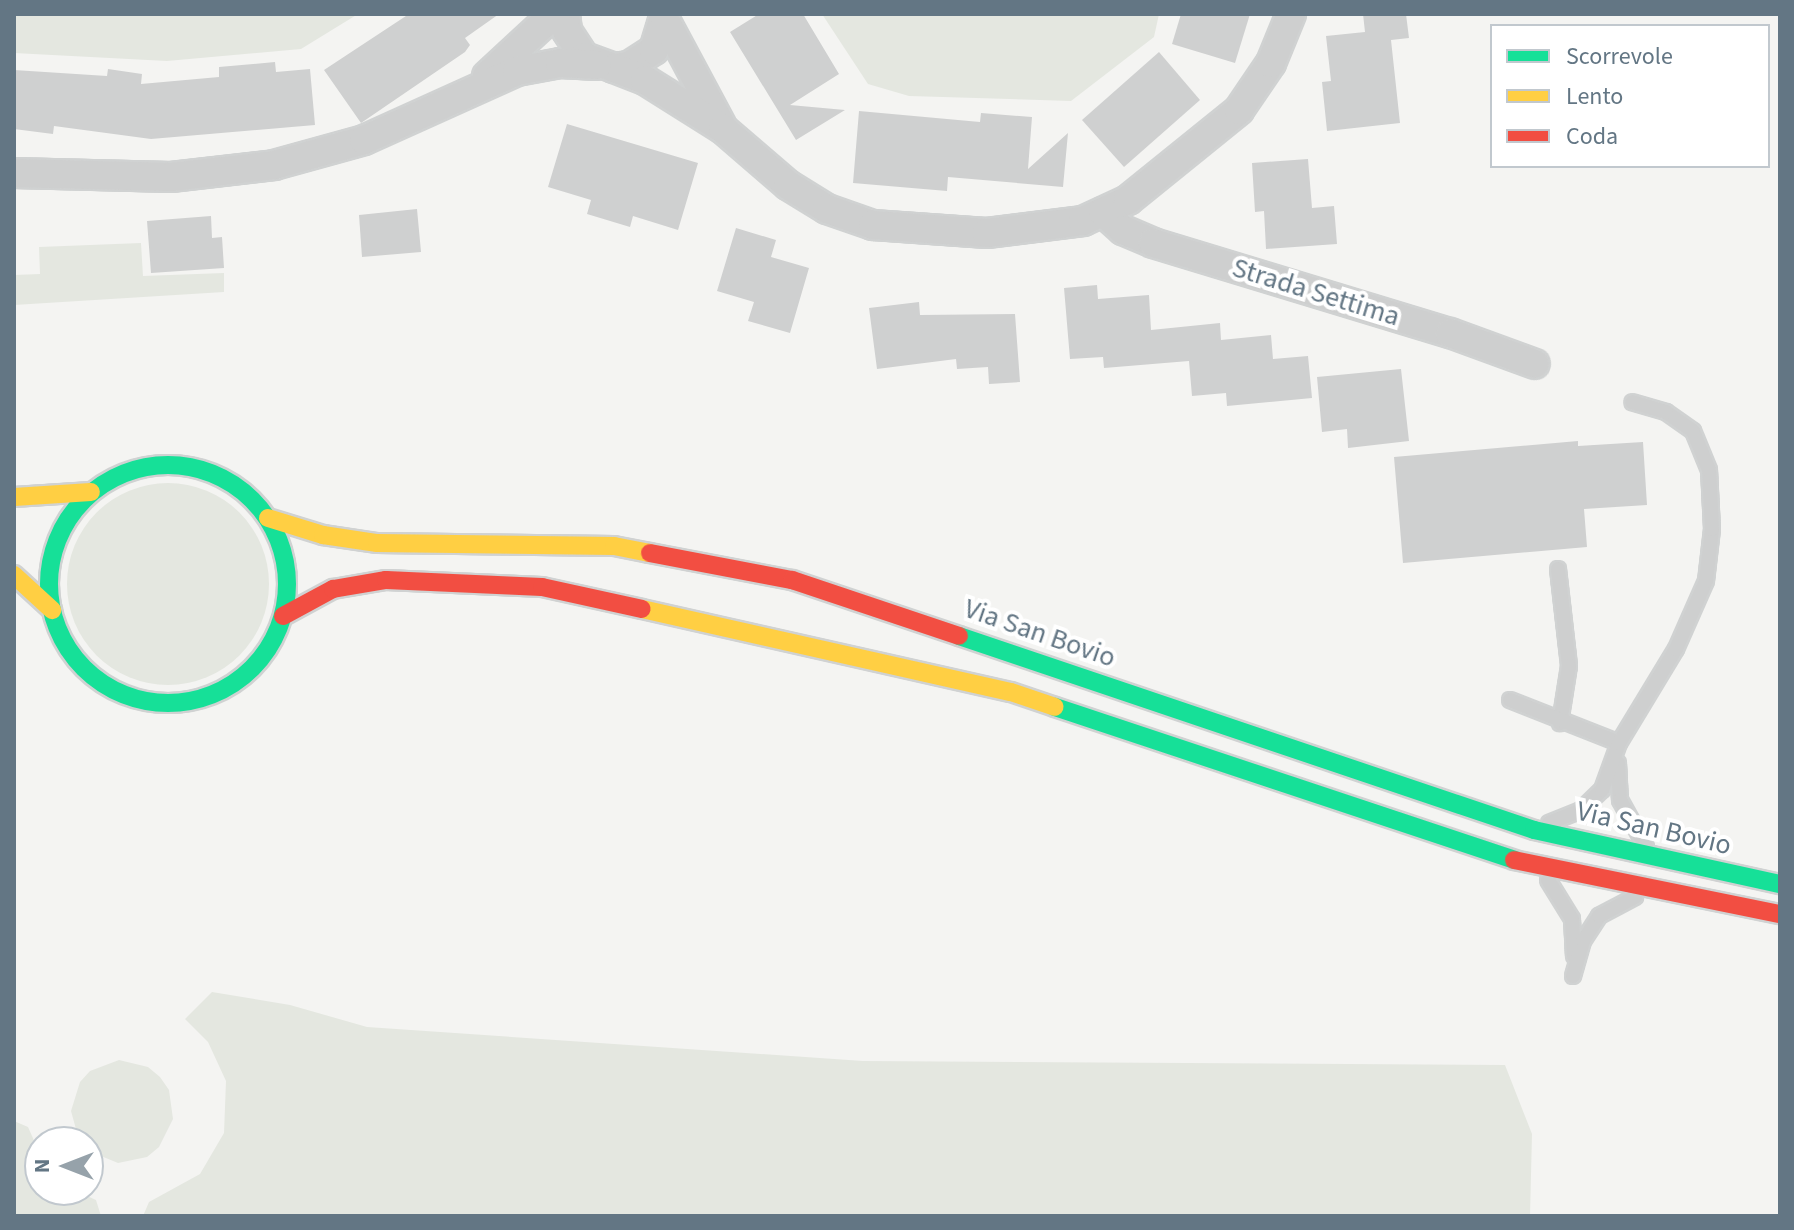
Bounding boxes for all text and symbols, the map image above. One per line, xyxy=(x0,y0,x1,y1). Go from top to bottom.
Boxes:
legend xyxy=(1490,24,1770,168)
text: Scorrevole xyxy=(1566,39,1673,74)
text: Lento xyxy=(1566,79,1623,114)
text: Coda xyxy=(1566,119,1618,154)
street label: Strada Settima xyxy=(1228,251,1404,333)
street label: Via San Bovio xyxy=(960,591,1120,675)
street label: Via San Bovio xyxy=(1573,794,1735,862)
north arrow xyxy=(24,1126,104,1206)
text: N xyxy=(26,1159,58,1173)

